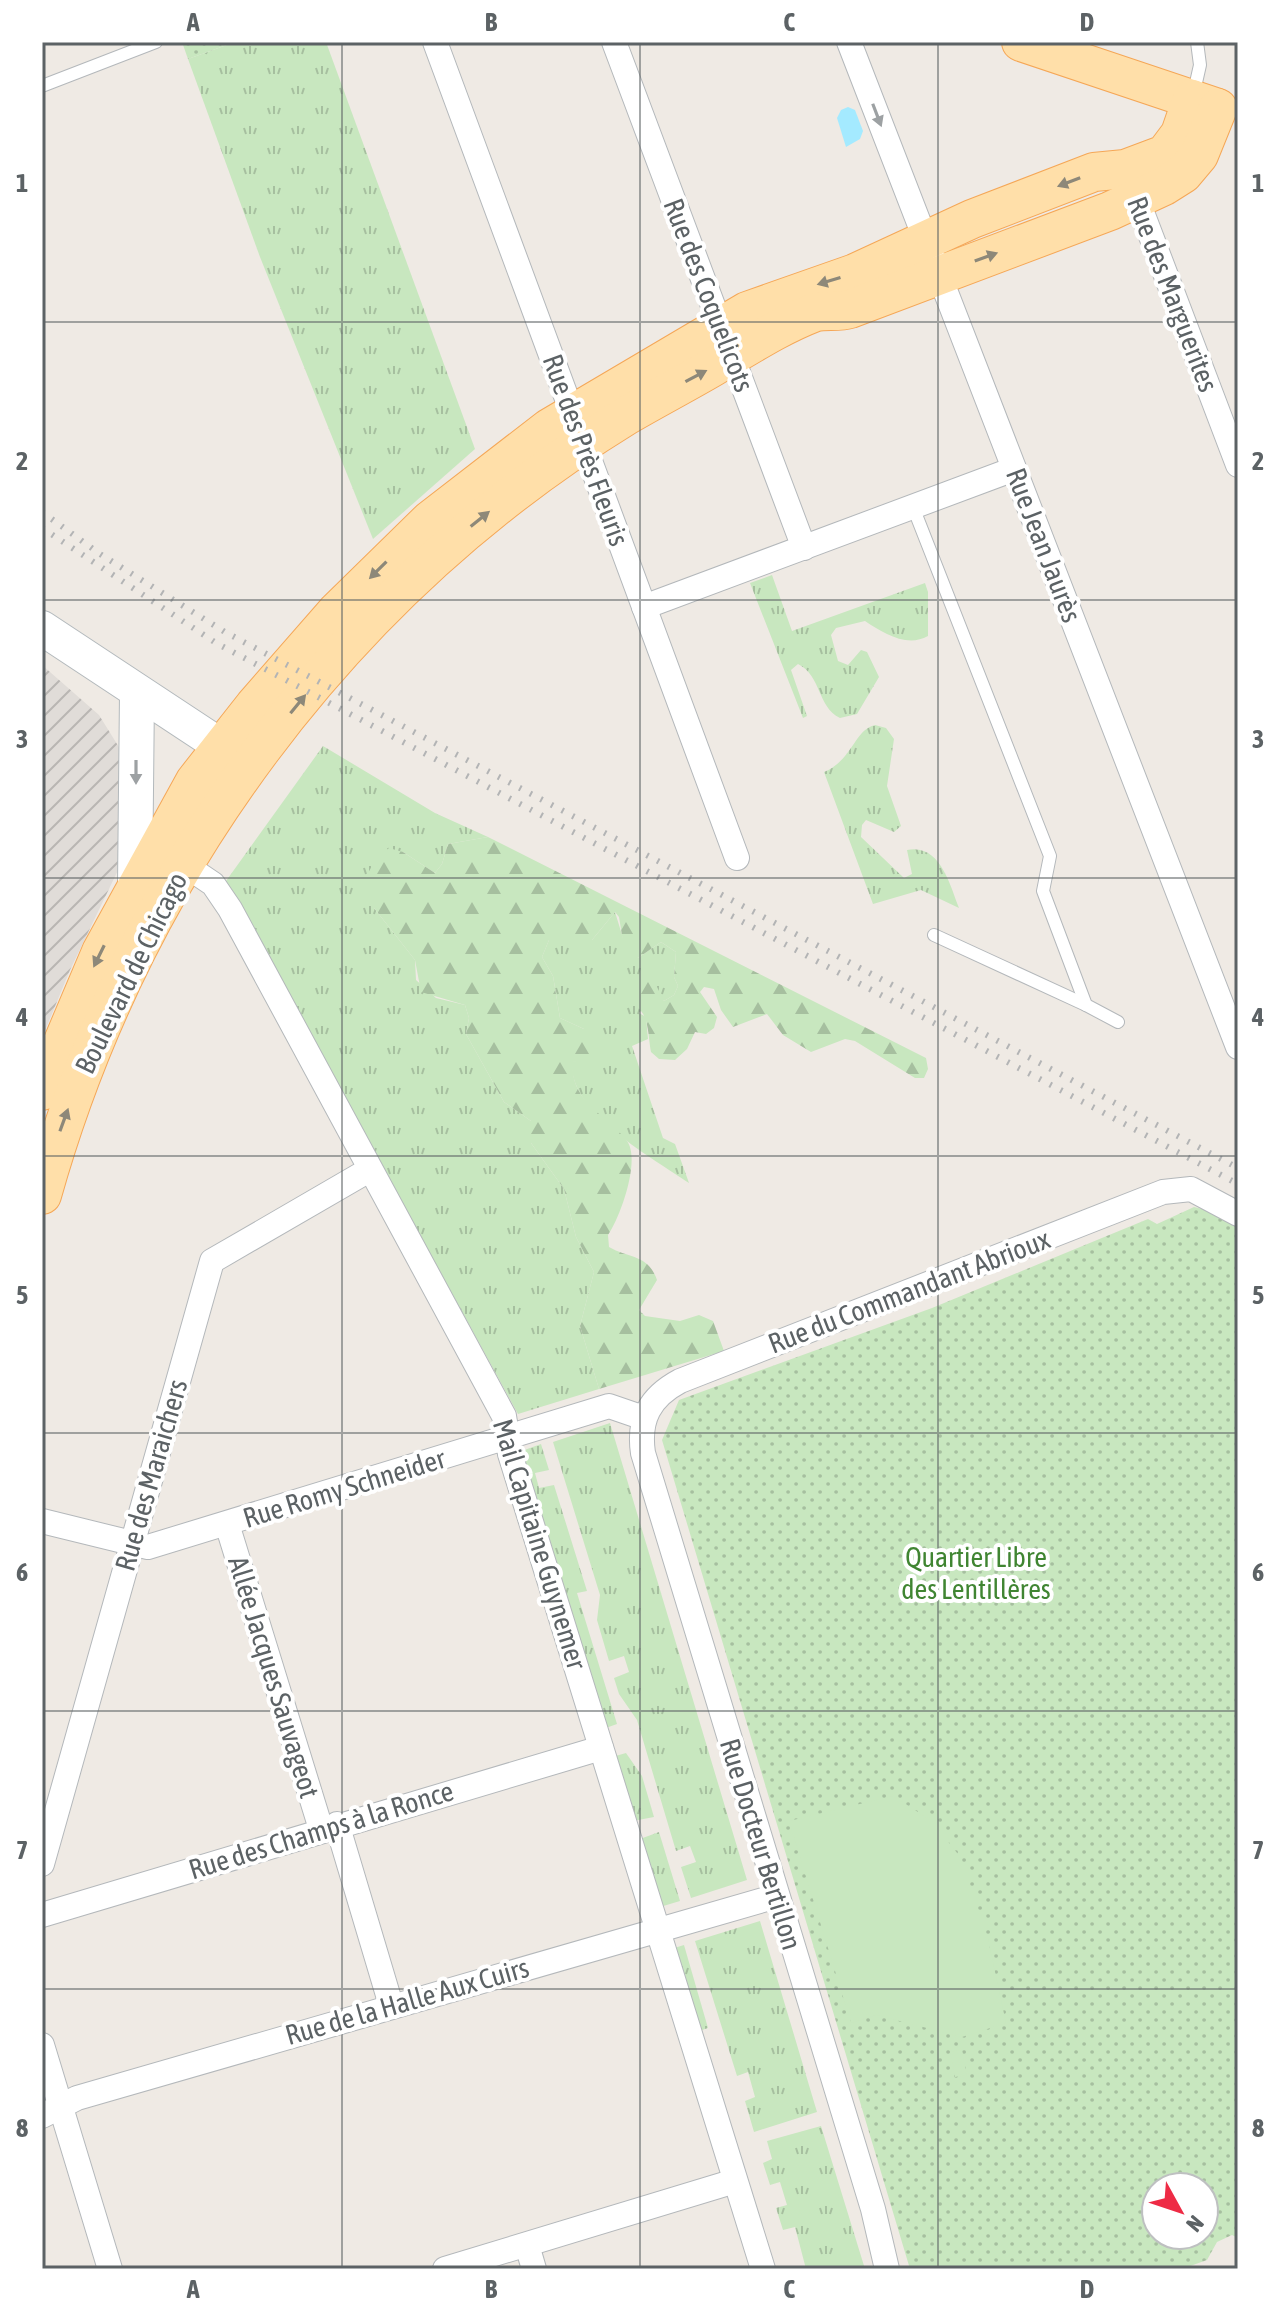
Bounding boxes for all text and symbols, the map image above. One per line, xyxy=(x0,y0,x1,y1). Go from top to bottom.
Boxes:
text: A xyxy=(186,7,200,37)
text: B xyxy=(485,7,498,37)
text: C xyxy=(783,7,795,37)
text: D xyxy=(1080,7,1094,37)
one-way arrow xyxy=(871,103,884,127)
text: 1 xyxy=(16,168,28,198)
text: 1 xyxy=(1252,168,1264,198)
one-way arrow xyxy=(1057,176,1081,189)
street label: Rue des Marguerites xyxy=(1121,192,1225,396)
street label: Rue des Coquelicots xyxy=(657,194,761,396)
one-way arrow xyxy=(974,250,998,263)
one-way arrow xyxy=(817,275,841,288)
street label: Rue des Près Fleuris xyxy=(537,350,635,550)
one-way arrow xyxy=(685,370,708,383)
text: 2 xyxy=(16,446,28,476)
text: 2 xyxy=(1252,446,1264,476)
street label: Rue Jean Jaurès xyxy=(1000,463,1088,627)
one-way arrow xyxy=(470,512,490,528)
one-way arrow xyxy=(369,560,388,579)
one-way arrow xyxy=(289,694,305,714)
text: 3 xyxy=(16,724,28,754)
text: 3 xyxy=(1252,724,1264,754)
one-way arrow xyxy=(130,760,142,785)
street label: Boulevard de Chicago xyxy=(68,867,194,1079)
one-way arrow xyxy=(92,944,106,967)
text: 4 xyxy=(15,1002,28,1032)
text: 4 xyxy=(1251,1002,1264,1032)
one-way arrow xyxy=(59,1108,71,1132)
street label: Rue du Commandant Abrioux xyxy=(764,1223,1054,1359)
text: 5 xyxy=(16,1280,28,1310)
text: 5 xyxy=(1252,1280,1264,1310)
street label: Rue des Maraichers xyxy=(108,1376,194,1574)
street label: Mail Capitaine Guynemer xyxy=(487,1415,593,1674)
street label: Rue Romy Schneider xyxy=(239,1442,450,1534)
park label: Quartier Libre des Lentillères xyxy=(901,1541,1051,1605)
street label: Allée Jacques Sauvageot xyxy=(222,1552,326,1802)
text: 6 xyxy=(16,1557,28,1587)
text: 6 xyxy=(1252,1557,1264,1587)
street label: Rue Docteur Bertillon xyxy=(714,1735,808,1953)
street label: Rue des Champs à la Ronce xyxy=(185,1774,457,1886)
text: 7 xyxy=(16,1835,28,1865)
text: 7 xyxy=(1252,1835,1264,1865)
street label: Rue de la Halle Aux Cuirs xyxy=(282,1951,532,2051)
text: 8 xyxy=(16,2113,28,2143)
text: 8 xyxy=(1252,2113,1264,2143)
north arrow xyxy=(1140,2171,1220,2251)
text: N xyxy=(1181,2211,1209,2237)
text: A xyxy=(186,2274,200,2304)
text: B xyxy=(485,2274,498,2304)
text: C xyxy=(783,2274,795,2304)
text: D xyxy=(1080,2274,1094,2304)

